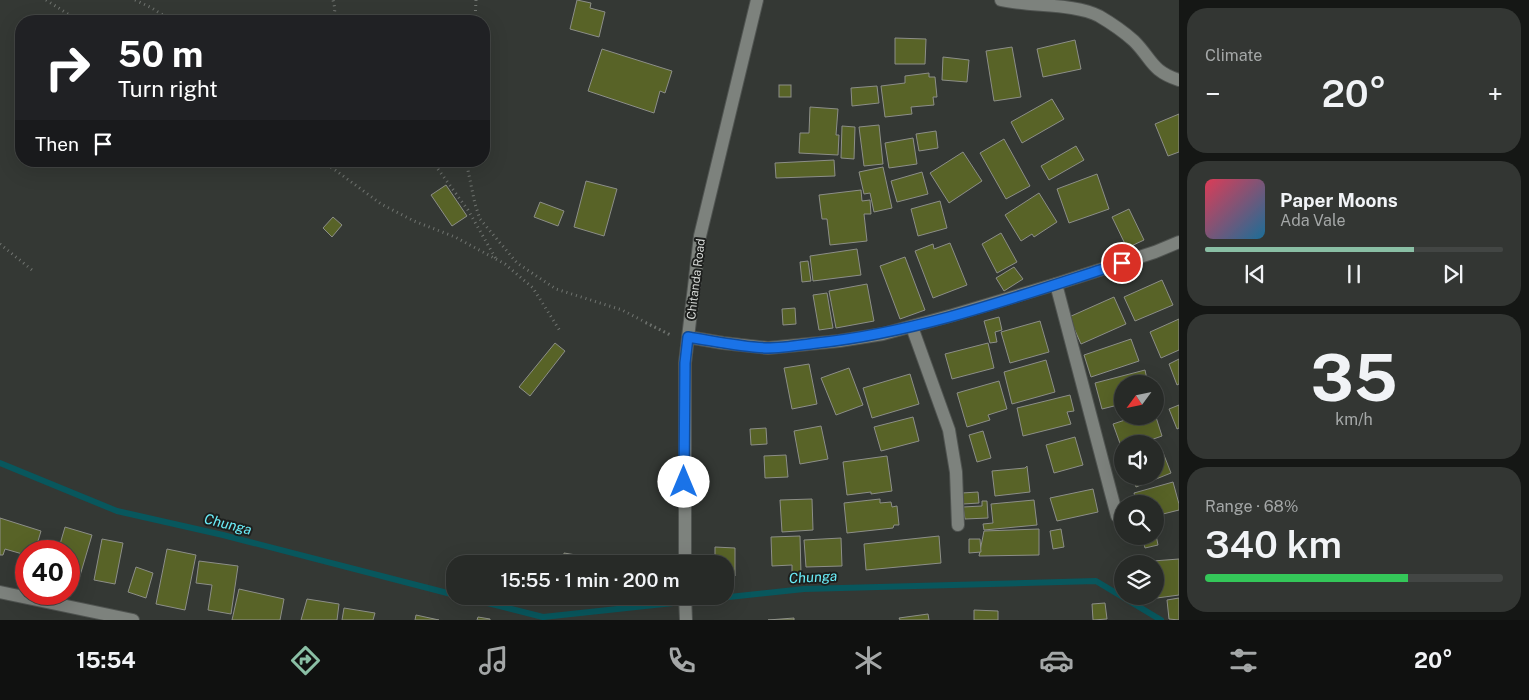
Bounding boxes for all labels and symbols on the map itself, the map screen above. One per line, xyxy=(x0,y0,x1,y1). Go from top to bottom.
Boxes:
street label: Chitanda Road xyxy=(684,238,708,320)
pin xyxy=(1101,242,1143,284)
north arrow xyxy=(1114,375,1164,425)
position arrow xyxy=(657,455,709,507)
water label: Chunga xyxy=(203,510,253,538)
speed limit sign: 40 xyxy=(15,540,80,605)
water label: Chunga xyxy=(788,568,838,586)

